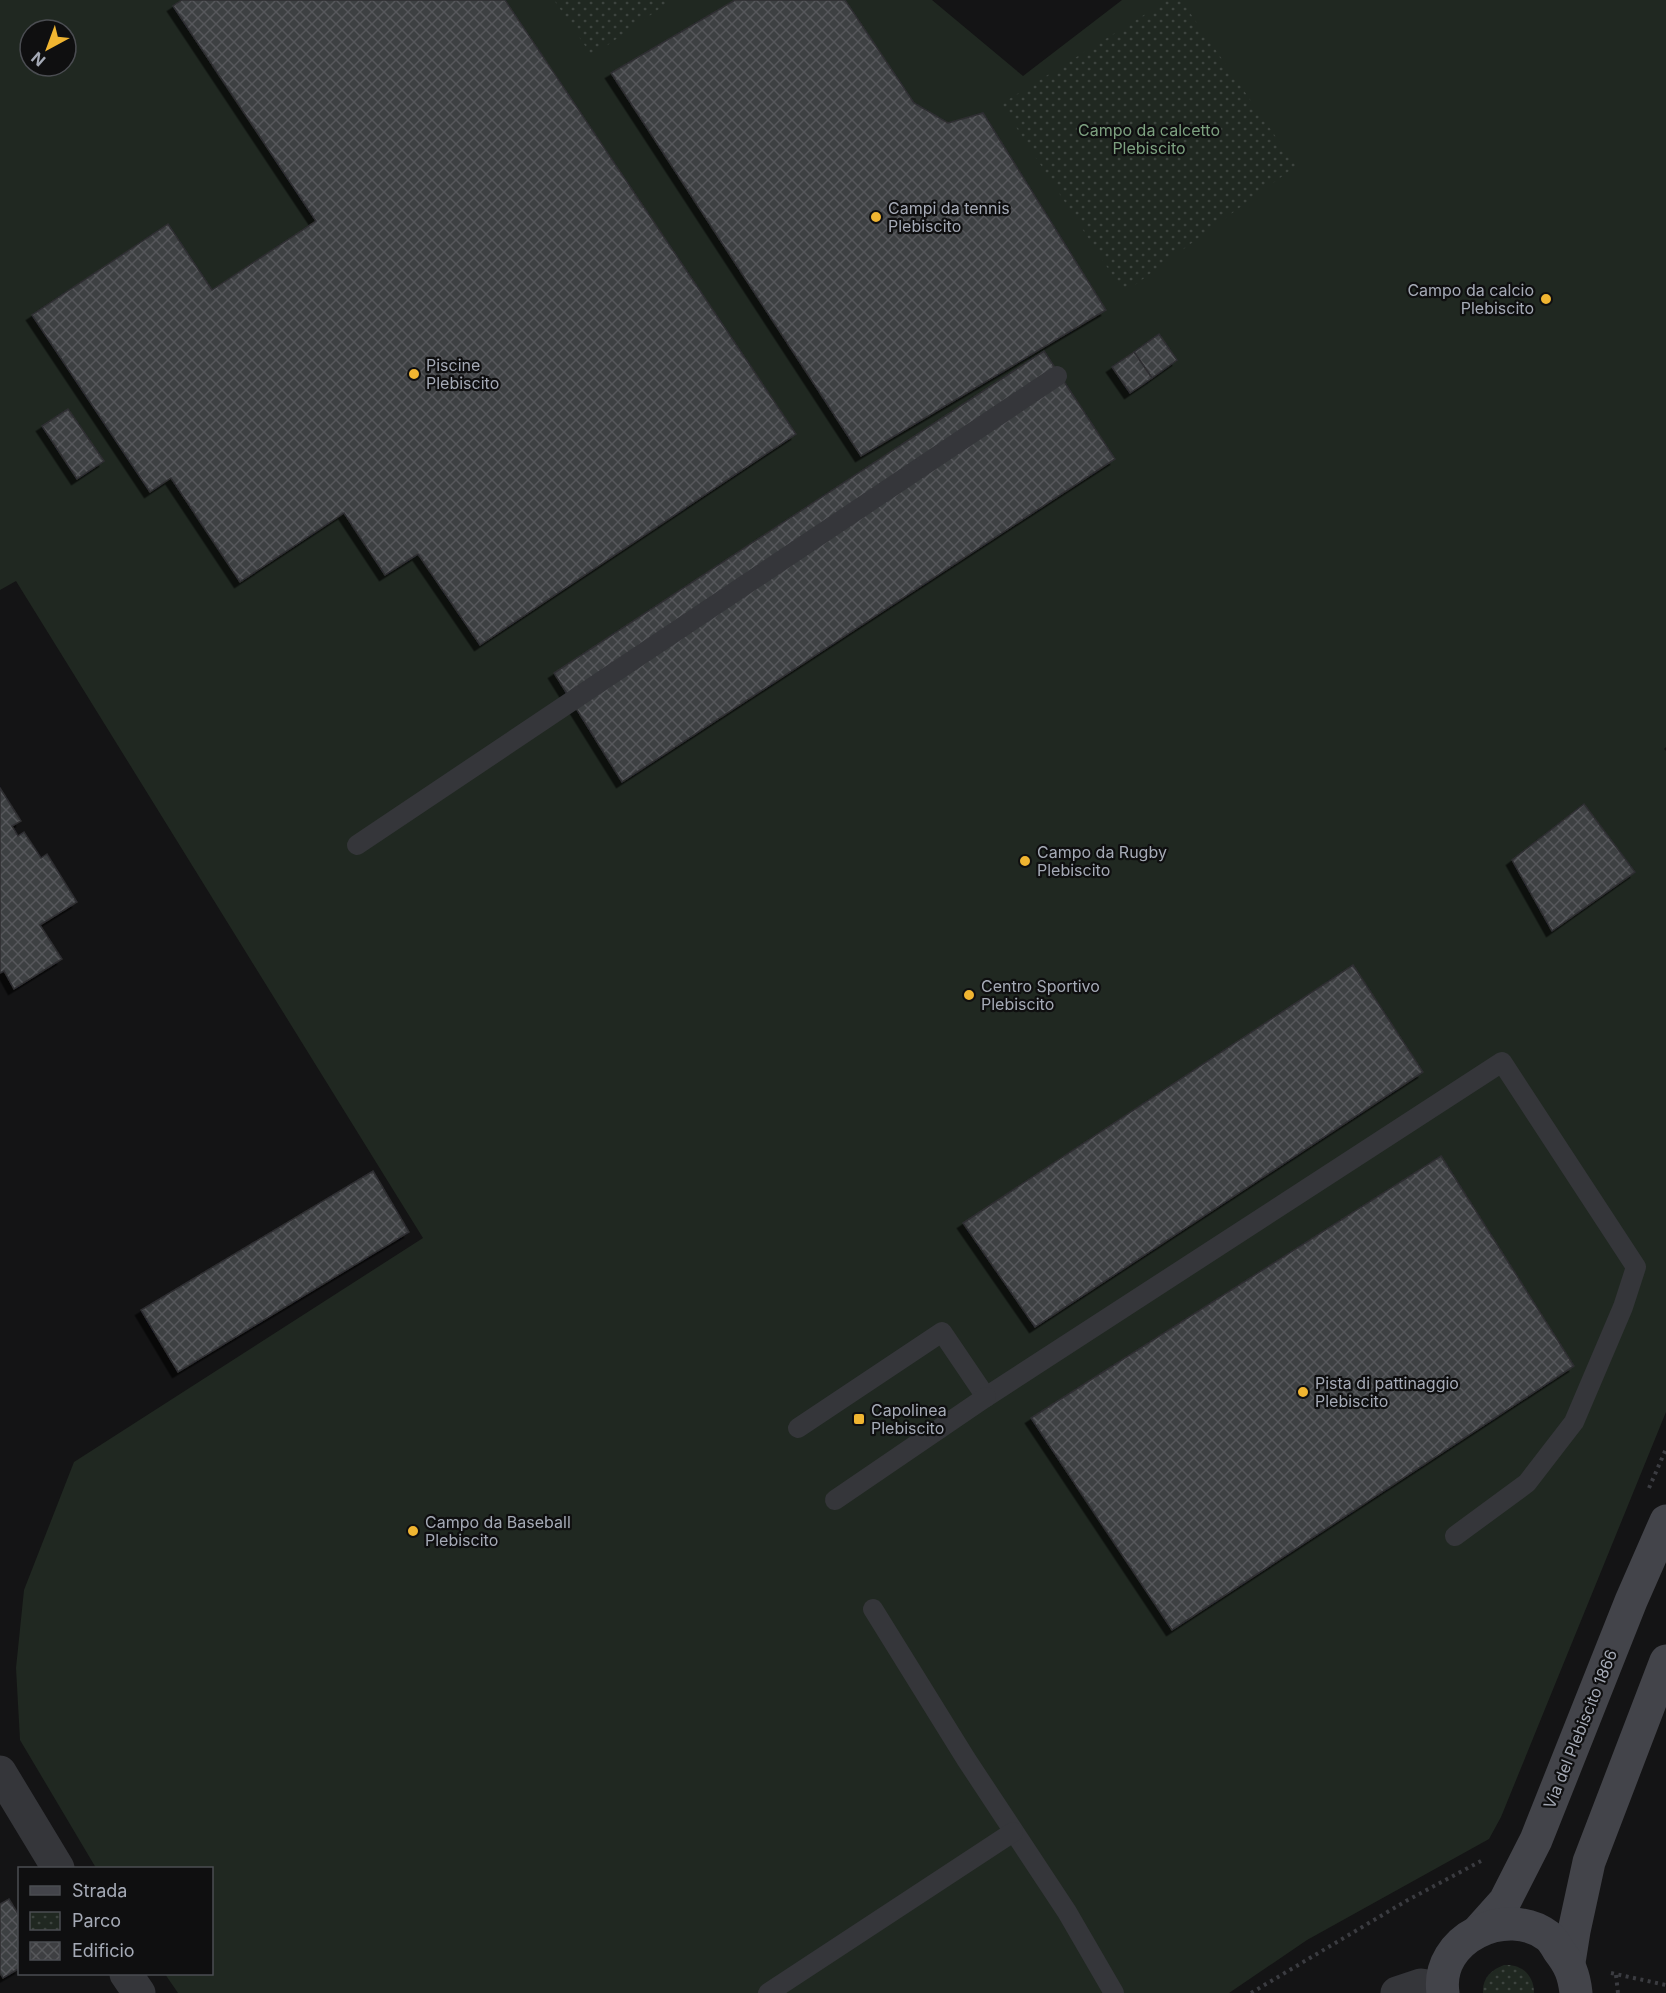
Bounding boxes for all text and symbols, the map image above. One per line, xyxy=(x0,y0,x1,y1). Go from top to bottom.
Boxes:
north arrow xyxy=(18,18,78,78)
text: N xyxy=(27,48,49,71)
park label: Campo da calcetto Plebiscito xyxy=(1078,120,1220,158)
place label: Campi da tennis Plebiscito xyxy=(888,198,1010,236)
marker: Campi da tennis Plebiscito xyxy=(869,210,883,224)
place label: Campo da calcio Plebiscito xyxy=(1407,280,1534,318)
marker: Campo da calcio Plebiscito xyxy=(1539,292,1553,306)
place label: Piscine Plebiscito xyxy=(426,355,499,393)
marker: Piscine Plebiscito xyxy=(407,367,421,381)
place label: Campo da Rugby Plebiscito xyxy=(1037,842,1167,880)
marker: Campo da Rugby Plebiscito xyxy=(1018,854,1032,868)
place label: Centro Sportivo Plebiscito xyxy=(981,976,1100,1014)
marker: Centro Sportivo Plebiscito xyxy=(962,988,976,1002)
place label: Pista di pattinaggio Plebiscito xyxy=(1315,1373,1459,1411)
marker: Pista di pattinaggio Plebiscito xyxy=(1296,1385,1310,1399)
place label: Capolinea Plebiscito xyxy=(871,1400,947,1438)
marker: Capolinea Plebiscito xyxy=(852,1412,866,1426)
place label: Campo da Baseball Plebiscito xyxy=(425,1512,571,1550)
marker: Campo da Baseball Plebiscito xyxy=(406,1524,420,1538)
street label: Via del Plebiscito 1866 xyxy=(1539,1647,1621,1811)
legend xyxy=(18,1867,213,1975)
text: Strada xyxy=(72,1880,127,1901)
text: Parco xyxy=(72,1910,121,1931)
text: Edificio xyxy=(72,1940,135,1961)

